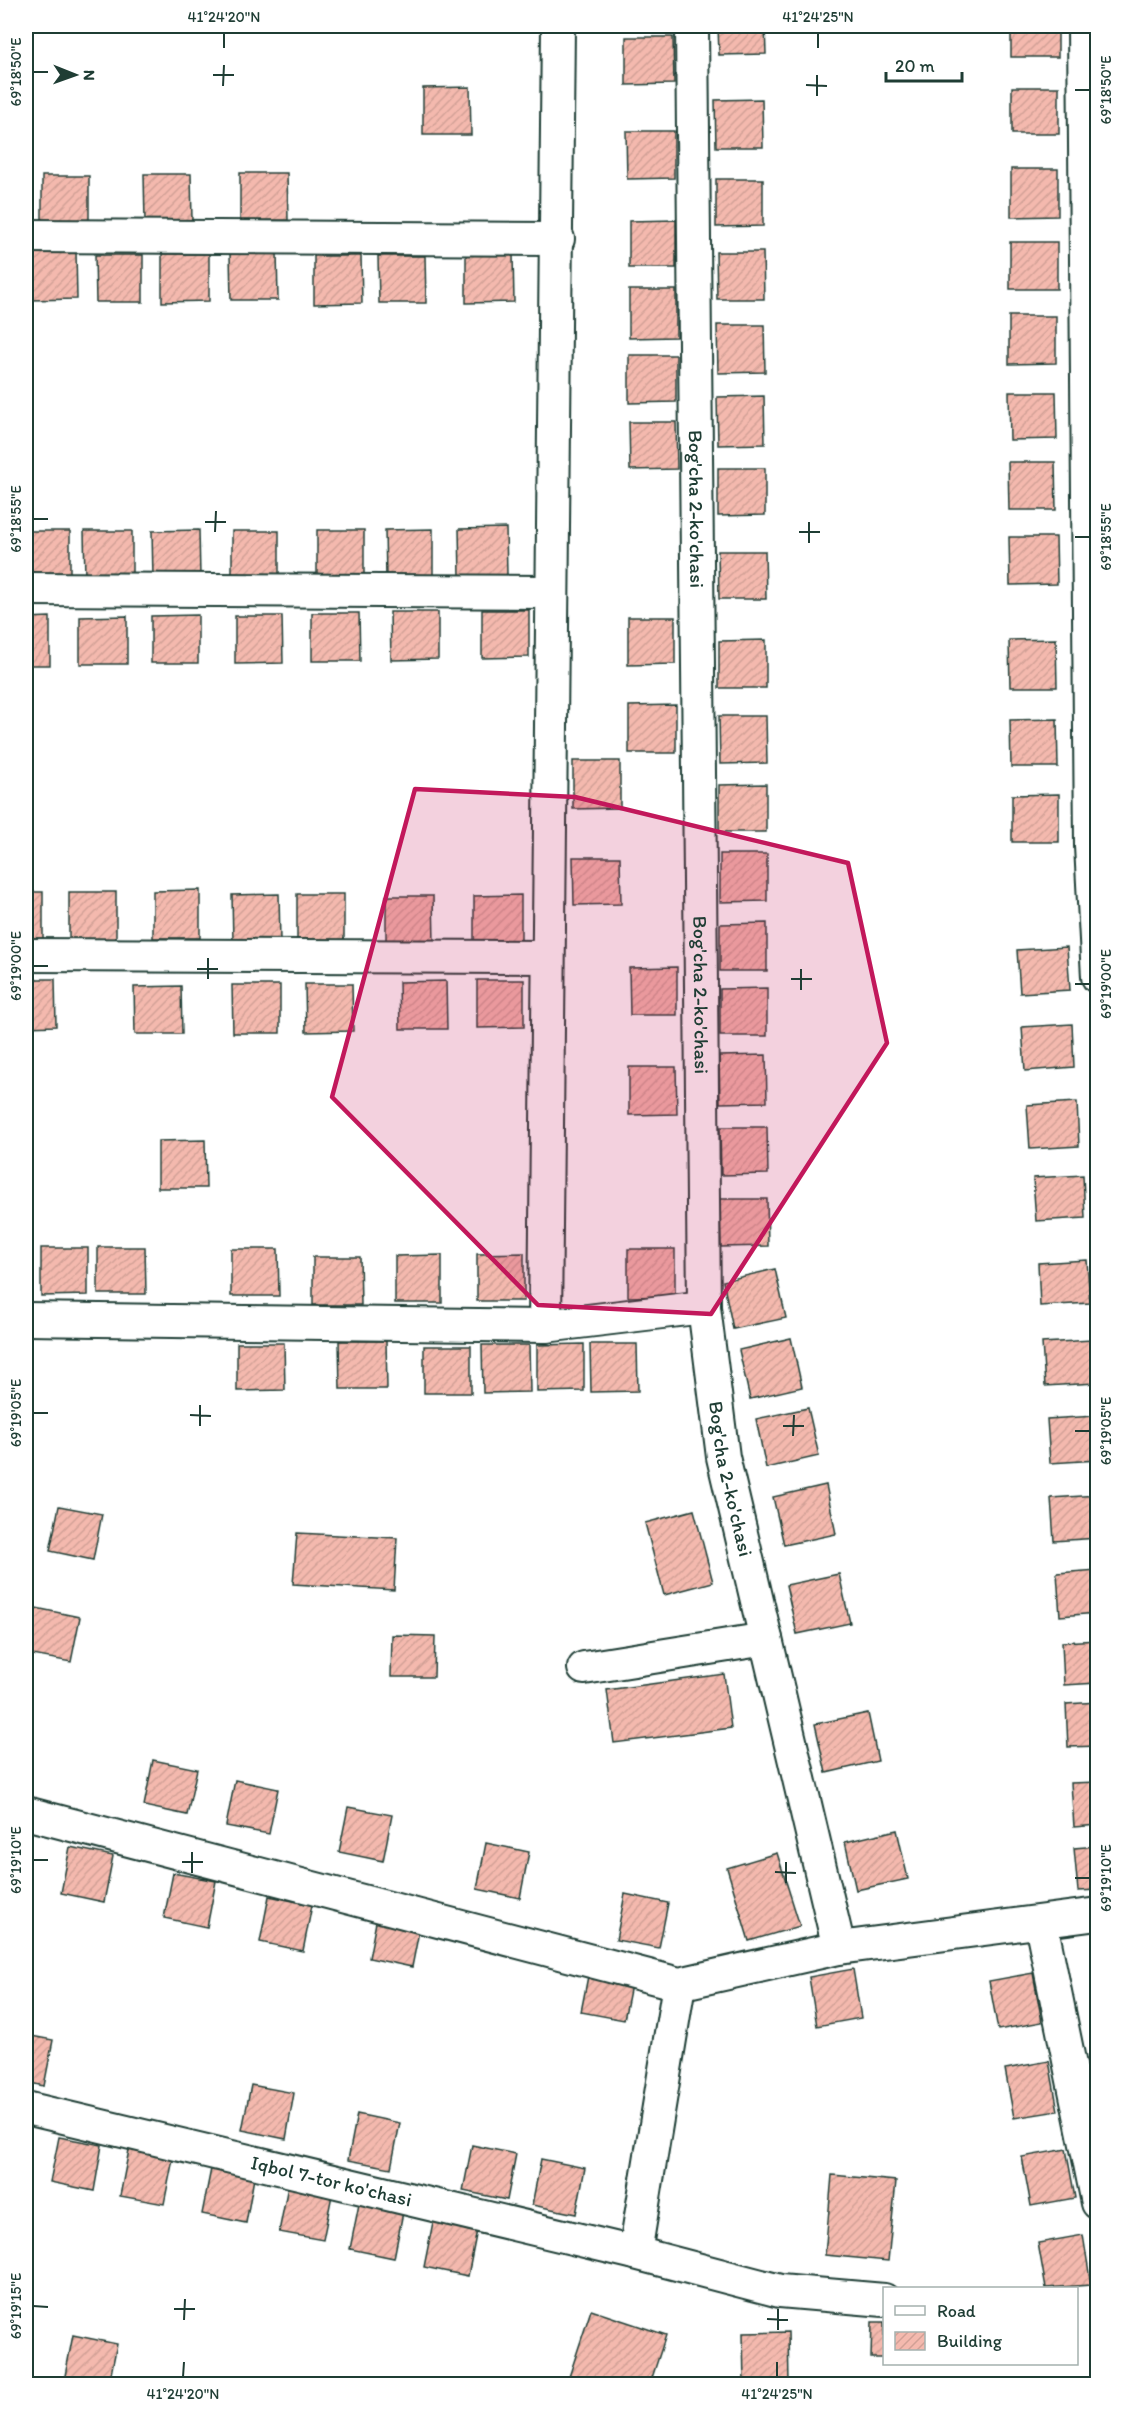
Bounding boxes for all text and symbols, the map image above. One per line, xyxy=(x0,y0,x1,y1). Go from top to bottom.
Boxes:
text: 41°24'20"N xyxy=(188,8,260,26)
text: 41°24'25"N xyxy=(782,8,854,26)
text: 69°18'50"E xyxy=(7,37,25,107)
north arrow xyxy=(45,45,105,105)
scale bar xyxy=(886,45,962,83)
text: 20 m xyxy=(895,55,935,77)
text: 69°18'50"E xyxy=(1097,55,1115,125)
text: N xyxy=(80,70,99,81)
street label: Bog'cha 2-ko'chasi xyxy=(684,430,709,588)
text: 69°18'55"E xyxy=(7,485,25,553)
text: 69°18'55"E xyxy=(1097,503,1115,571)
street label: Bog'cha 2-ko'chasi xyxy=(688,916,714,1074)
text: 69°19'00"E xyxy=(7,931,25,1001)
text: 69°19'00"E xyxy=(1097,949,1115,1019)
text: 69°19'05"E xyxy=(7,1379,25,1447)
text: 69°19'05"E xyxy=(1097,1397,1115,1465)
street label: Bog'cha 2-ko'chasi xyxy=(704,1400,758,1559)
text: 69°19'10"E xyxy=(7,1826,25,1894)
text: 69°19'10"E xyxy=(1097,1844,1115,1912)
street label: Iqbol 7-tor ko'chasi xyxy=(249,2150,414,2211)
text: 69°19'15"E xyxy=(7,2273,25,2339)
legend xyxy=(883,2287,1078,2365)
text: Road xyxy=(937,2300,976,2322)
text: Building xyxy=(937,2330,1003,2352)
text: 41°24'20"N xyxy=(147,2385,219,2403)
text: 41°24'25"N xyxy=(741,2385,813,2403)

